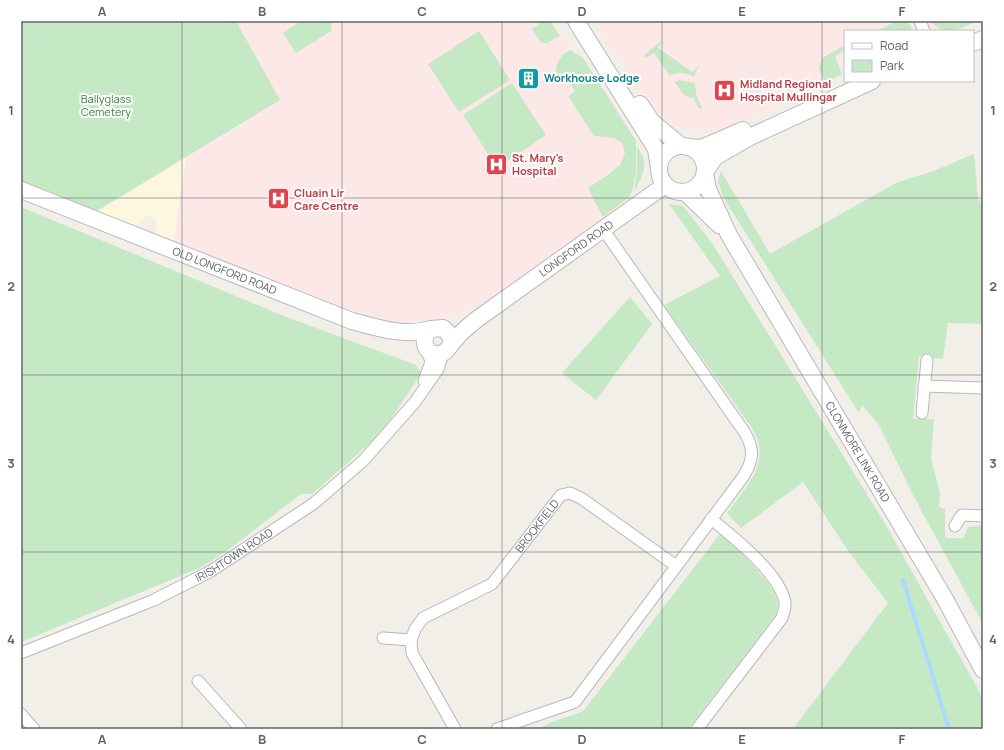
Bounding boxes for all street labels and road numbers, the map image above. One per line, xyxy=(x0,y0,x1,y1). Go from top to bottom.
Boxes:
street label: LONGFORD ROAD xyxy=(536,216,616,280)
street label: OLD LONGFORD ROAD xyxy=(170,243,279,298)
street label: CLONMORE LINK ROAD xyxy=(822,398,894,505)
street label: BROOKFIELD xyxy=(511,496,562,555)
street label: IRISHTOWN ROAD xyxy=(192,524,276,585)

